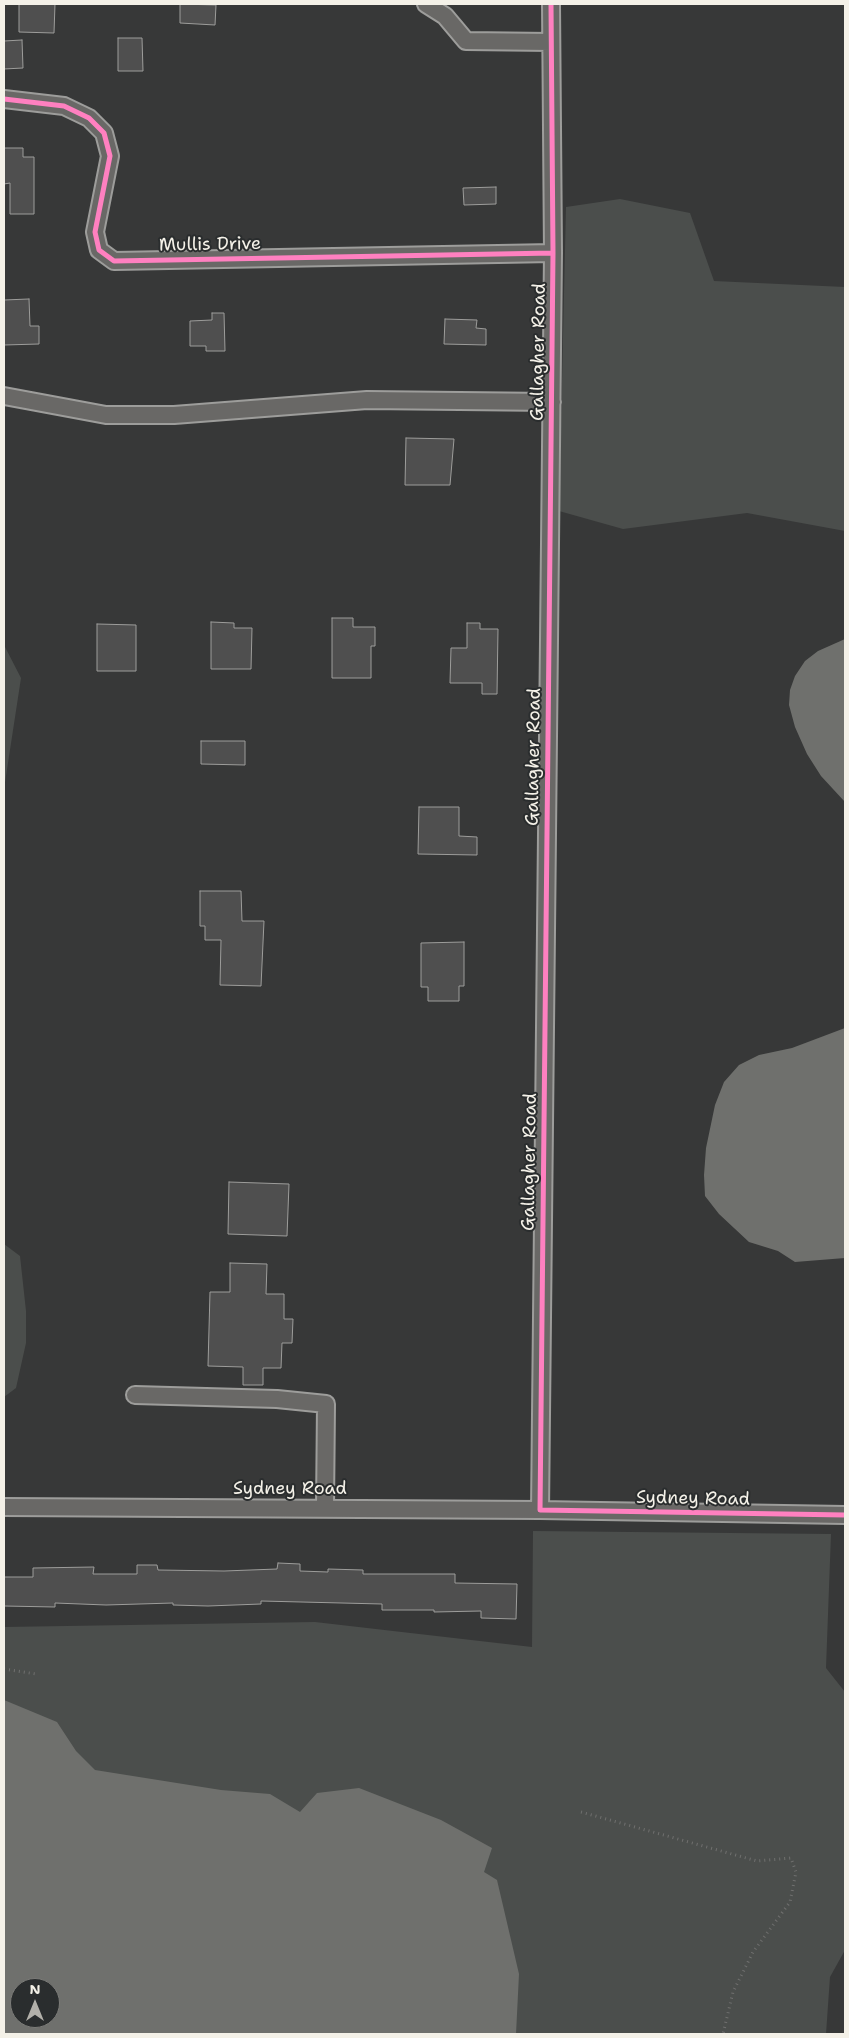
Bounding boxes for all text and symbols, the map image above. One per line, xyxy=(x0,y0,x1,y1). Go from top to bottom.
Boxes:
street label: Mullis Drive xyxy=(159,233,261,257)
street label: Gallagher Road xyxy=(527,283,551,421)
street label: Gallagher Road xyxy=(522,688,546,826)
street label: Gallagher Road xyxy=(518,1093,542,1231)
street label: Sydney Road xyxy=(233,1478,347,1500)
street label: Sydney Road xyxy=(636,1487,750,1511)
north arrow xyxy=(10,1978,60,2028)
text: N xyxy=(29,1980,41,1998)

